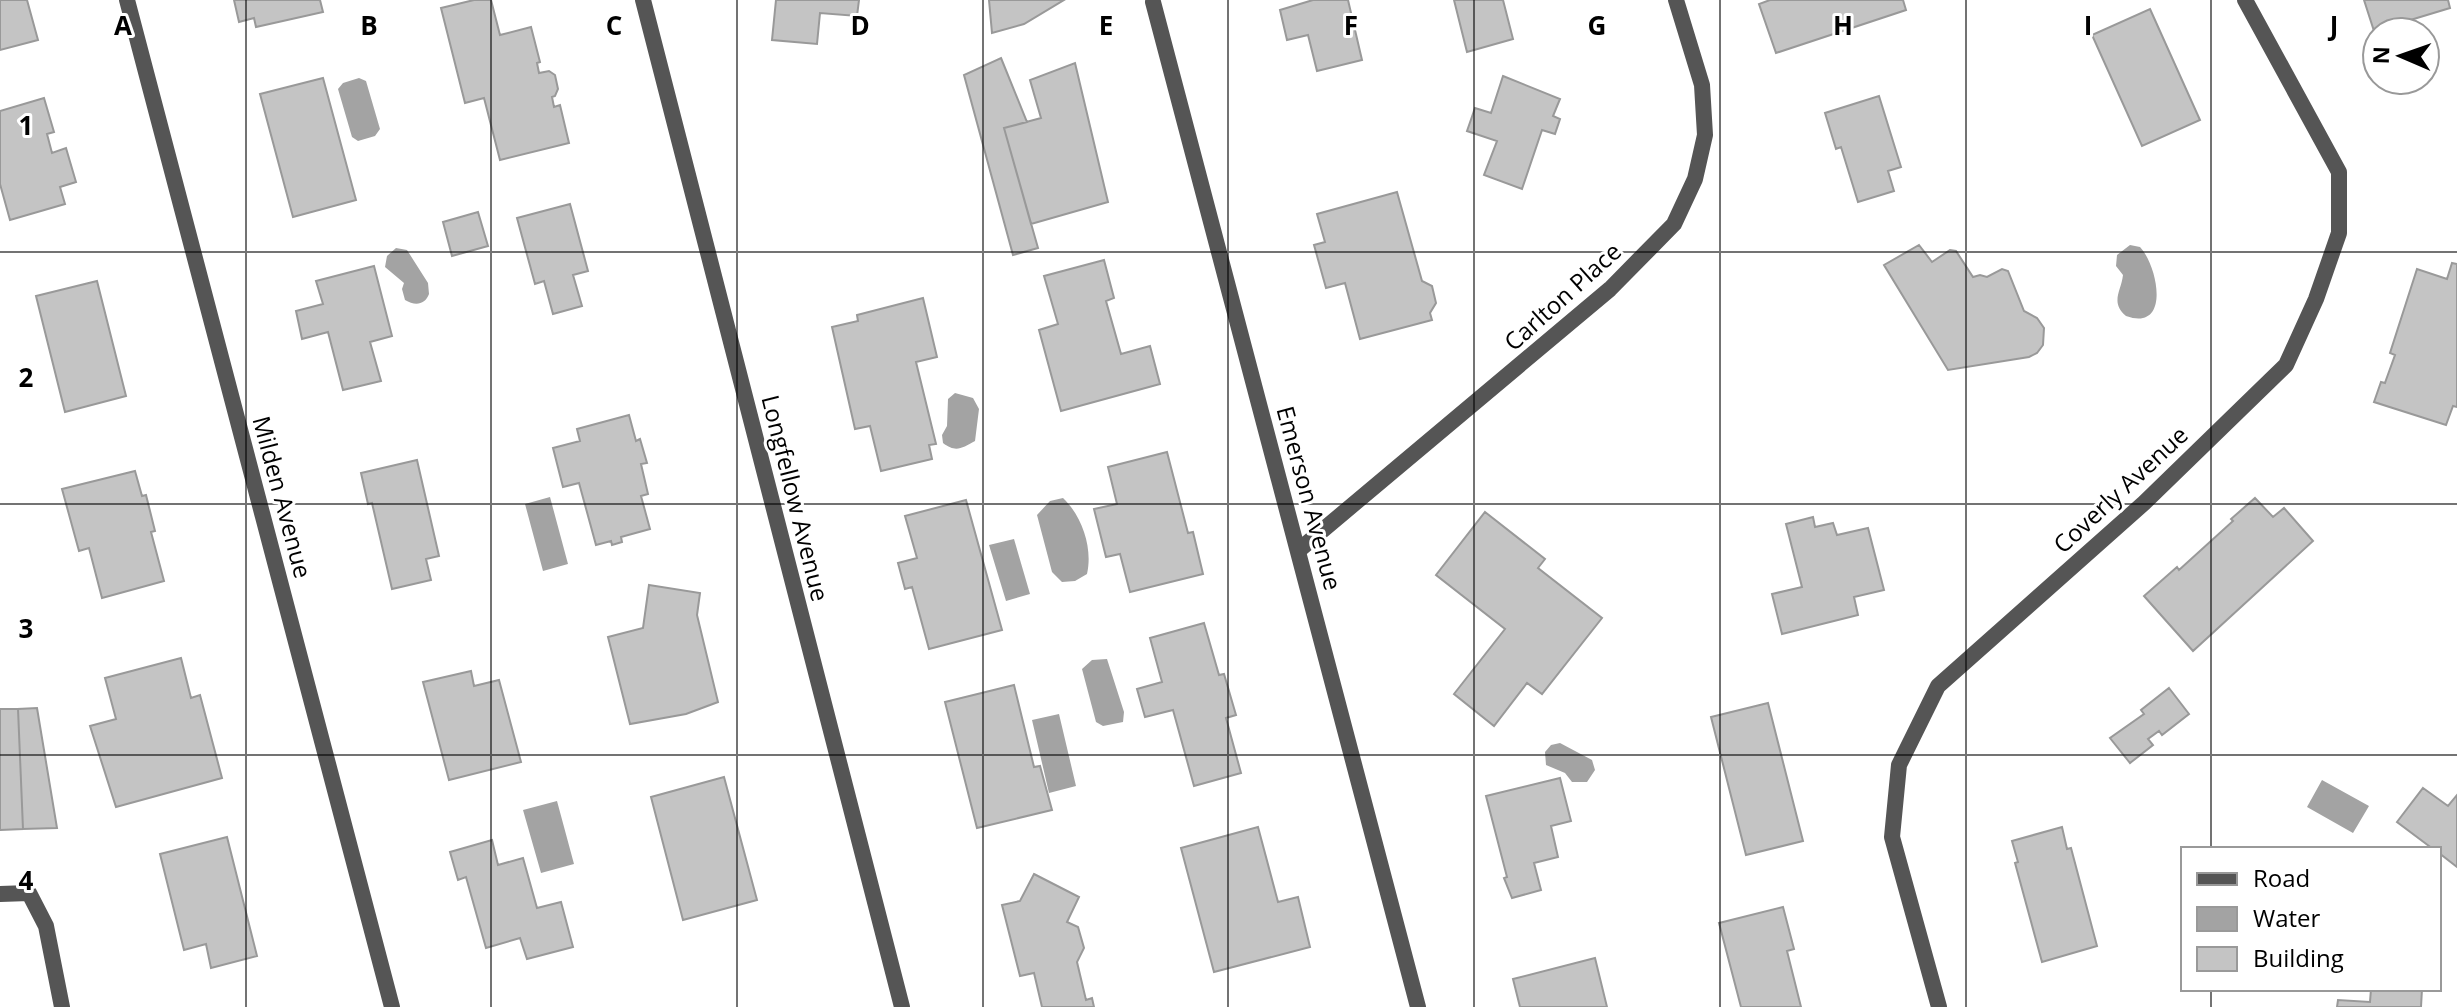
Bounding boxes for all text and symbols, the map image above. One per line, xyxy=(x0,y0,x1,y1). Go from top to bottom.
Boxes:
text: A xyxy=(114,7,132,43)
text: B xyxy=(360,7,378,43)
text: C xyxy=(606,7,622,43)
text: D xyxy=(850,7,870,43)
text: E xyxy=(1099,7,1113,43)
text: F xyxy=(1344,7,1358,43)
text: G xyxy=(1588,7,1606,43)
text: H xyxy=(1833,7,1853,43)
text: I xyxy=(2084,7,2092,43)
text: J xyxy=(2328,7,2338,43)
north arrow xyxy=(2361,16,2441,96)
text: N xyxy=(2365,46,2395,65)
text: 1 xyxy=(19,107,33,143)
street label: Carlton Place xyxy=(1496,235,1628,357)
text: 2 xyxy=(19,359,34,395)
street label: Longfellow Avenue xyxy=(754,392,838,604)
street label: Emerson Avenue xyxy=(1270,402,1350,594)
street label: Milden Avenue xyxy=(246,412,320,582)
street label: Coverly Avenue xyxy=(2046,418,2194,560)
text: 3 xyxy=(19,610,33,646)
legend xyxy=(2181,847,2441,991)
text: Road xyxy=(2253,861,2310,894)
text: 4 xyxy=(19,862,34,898)
text: Water xyxy=(2253,901,2321,934)
text: Building xyxy=(2253,941,2344,974)

